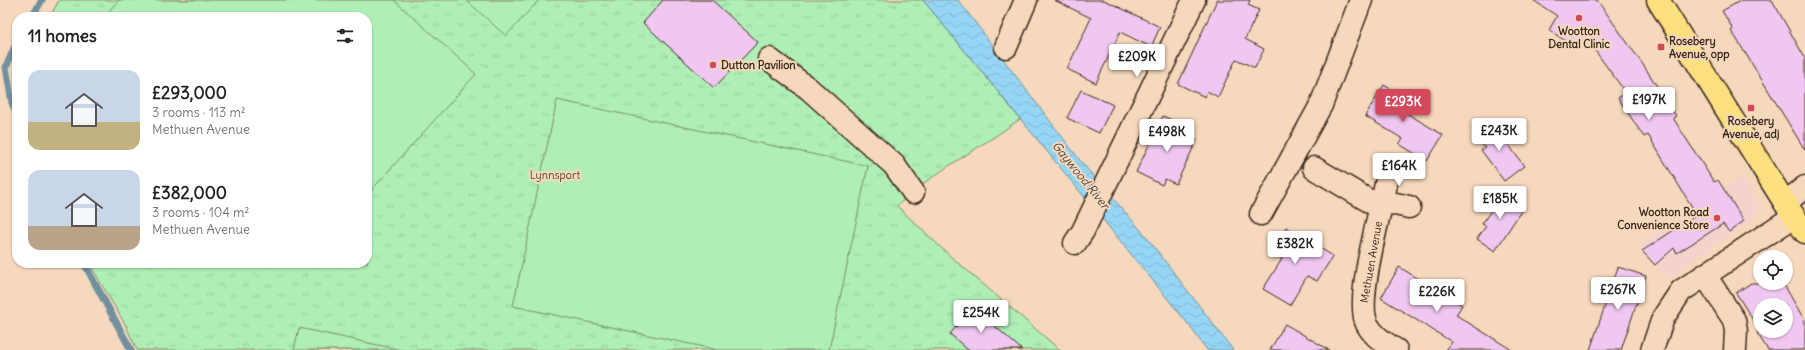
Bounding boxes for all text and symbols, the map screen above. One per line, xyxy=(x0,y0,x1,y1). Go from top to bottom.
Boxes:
marker: Wootton Dental Clinic xyxy=(1574,13,1584,23)
place label: Wootton Dental Clinic xyxy=(1548,24,1610,51)
text: 11 homes xyxy=(28,25,97,47)
icon: filters xyxy=(334,25,356,47)
place label: Rosebery Avenue, opp xyxy=(1669,34,1730,62)
marker: Rosebery Avenue, opp xyxy=(1656,42,1666,52)
pin: £209K xyxy=(1109,44,1165,78)
text: £209K xyxy=(1118,48,1156,65)
place label: Dutton Pavilion xyxy=(721,58,796,72)
marker: Dutton Pavilion xyxy=(708,60,718,70)
text: £293,000 xyxy=(152,82,227,104)
icon: home xyxy=(60,86,108,134)
pin: £197K xyxy=(1621,87,1677,121)
pin: £293K xyxy=(1375,89,1431,123)
text: £197K xyxy=(1632,91,1666,108)
text: £293K xyxy=(1385,93,1422,110)
marker: Rosebery Avenue, adj xyxy=(1746,103,1756,113)
text: 3 rooms · 113 m² xyxy=(152,104,246,121)
place label: Rosebery Avenue, adj xyxy=(1723,114,1779,141)
pin: £243K xyxy=(1471,118,1527,152)
pin: £498K xyxy=(1139,119,1195,153)
text: Methuen Avenue xyxy=(152,121,250,138)
text: £243K xyxy=(1481,122,1517,139)
text: £498K xyxy=(1148,123,1186,140)
water label: Gaywood River xyxy=(1049,138,1114,213)
pin: £164K xyxy=(1371,153,1427,187)
text: £164K xyxy=(1381,157,1417,174)
park label: Lynnsport xyxy=(530,168,581,182)
text: £382,000 xyxy=(152,182,227,204)
icon: home xyxy=(60,186,108,234)
pin: £185K xyxy=(1472,186,1528,220)
text: £185K xyxy=(1483,190,1517,207)
text: 3 rooms · 104 m² xyxy=(152,204,249,221)
place label: Wootton Road Convenience Store xyxy=(1617,205,1710,232)
marker: Wootton Road Convenience Store xyxy=(1712,213,1722,223)
street label: Methuen Avenue xyxy=(1357,220,1385,304)
text: Methuen Avenue xyxy=(152,221,250,238)
pin: £382K xyxy=(1267,231,1323,265)
text: £382K xyxy=(1277,235,1314,252)
map controls xyxy=(1753,250,1793,338)
button: locate xyxy=(1753,250,1793,290)
pin: £267K xyxy=(1590,277,1646,311)
pin: £226K xyxy=(1409,279,1465,313)
text: £267K xyxy=(1600,281,1636,298)
text: £226K xyxy=(1419,283,1455,300)
button: layers xyxy=(1753,298,1793,338)
pin: £254K xyxy=(953,300,1009,334)
text: £254K xyxy=(962,304,1000,321)

